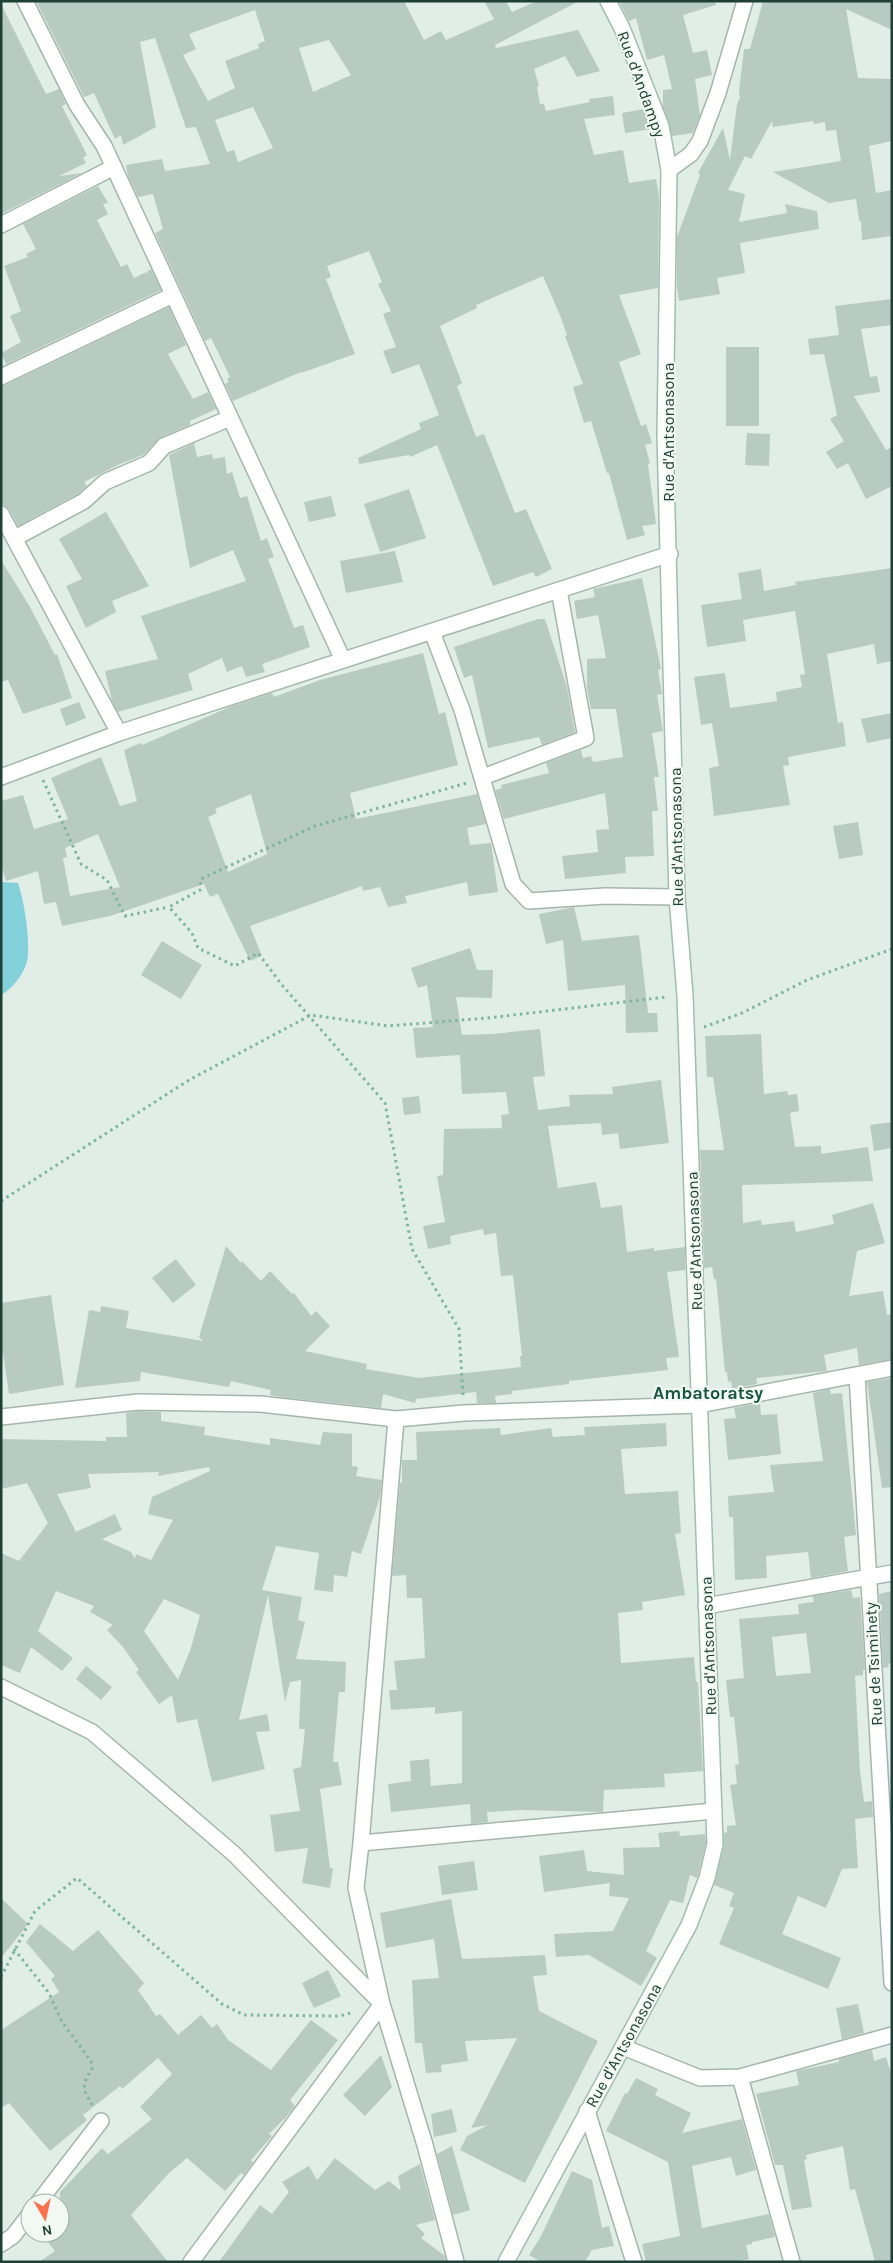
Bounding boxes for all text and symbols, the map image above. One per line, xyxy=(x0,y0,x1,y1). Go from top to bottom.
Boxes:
street label: Rue d'Andampy xyxy=(613,28,670,141)
street label: Rue d'Antsonasona xyxy=(659,362,678,502)
street label: Rue d'Antsonasona xyxy=(666,767,687,907)
street label: Rue d'Antsonasona xyxy=(683,1171,706,1311)
district label: Ambatoratsy xyxy=(653,1382,763,1404)
street label: Rue d'Antsonasona xyxy=(697,1576,720,1716)
street label: Rue de Tsimihety xyxy=(861,1601,886,1726)
street label: Rue d'Antsonasona xyxy=(581,1980,666,2111)
north arrow xyxy=(20,2193,70,2243)
text: N xyxy=(41,2221,53,2240)

